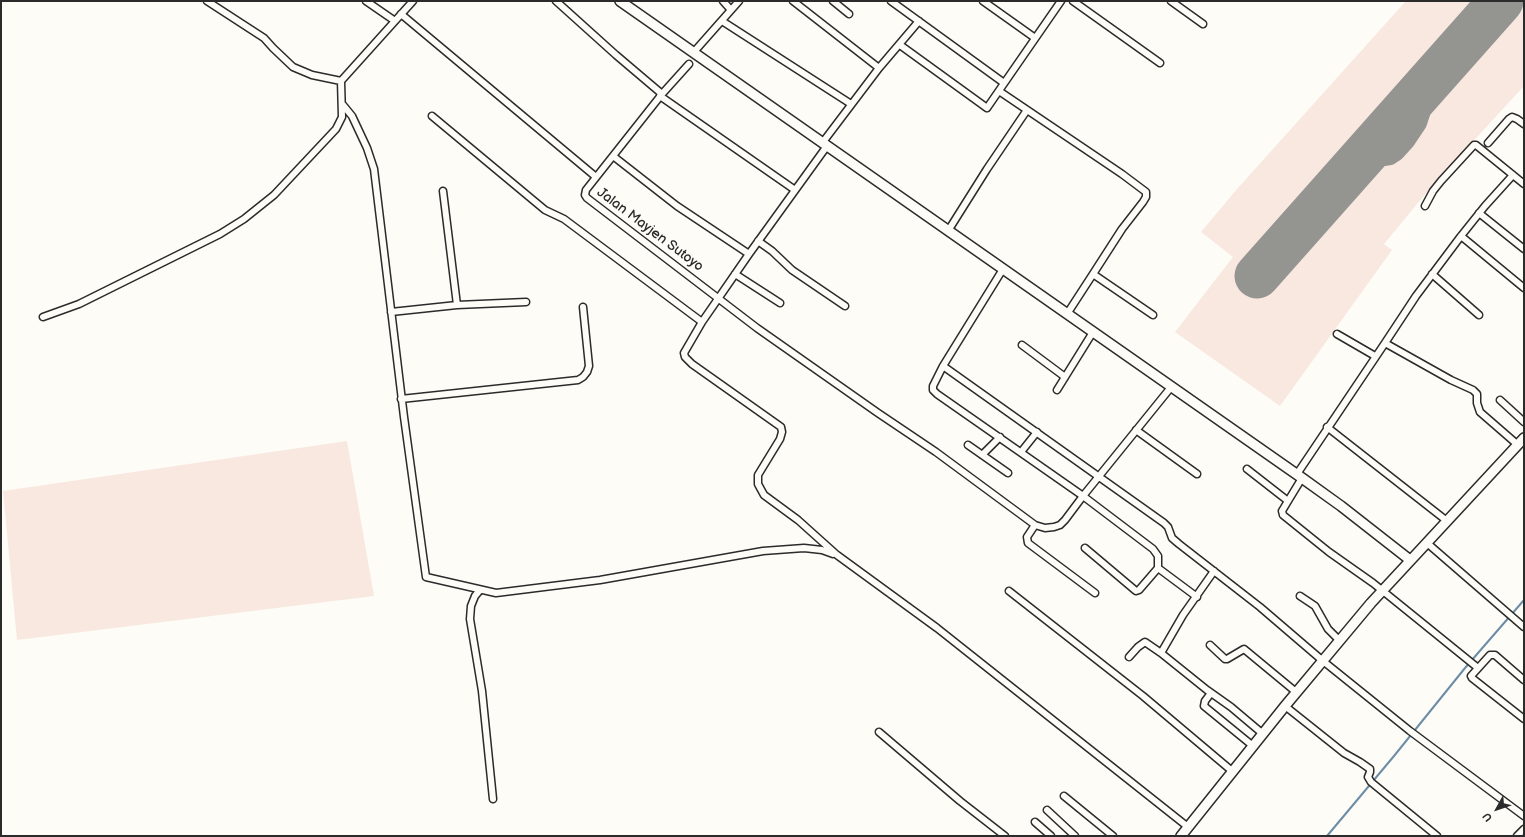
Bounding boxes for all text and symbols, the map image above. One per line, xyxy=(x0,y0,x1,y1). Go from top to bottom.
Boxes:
street label: Jalan Mayjen Sutoyo xyxy=(593,184,707,276)
north arrow xyxy=(1477,789,1517,829)
text: U xyxy=(1480,810,1495,824)

